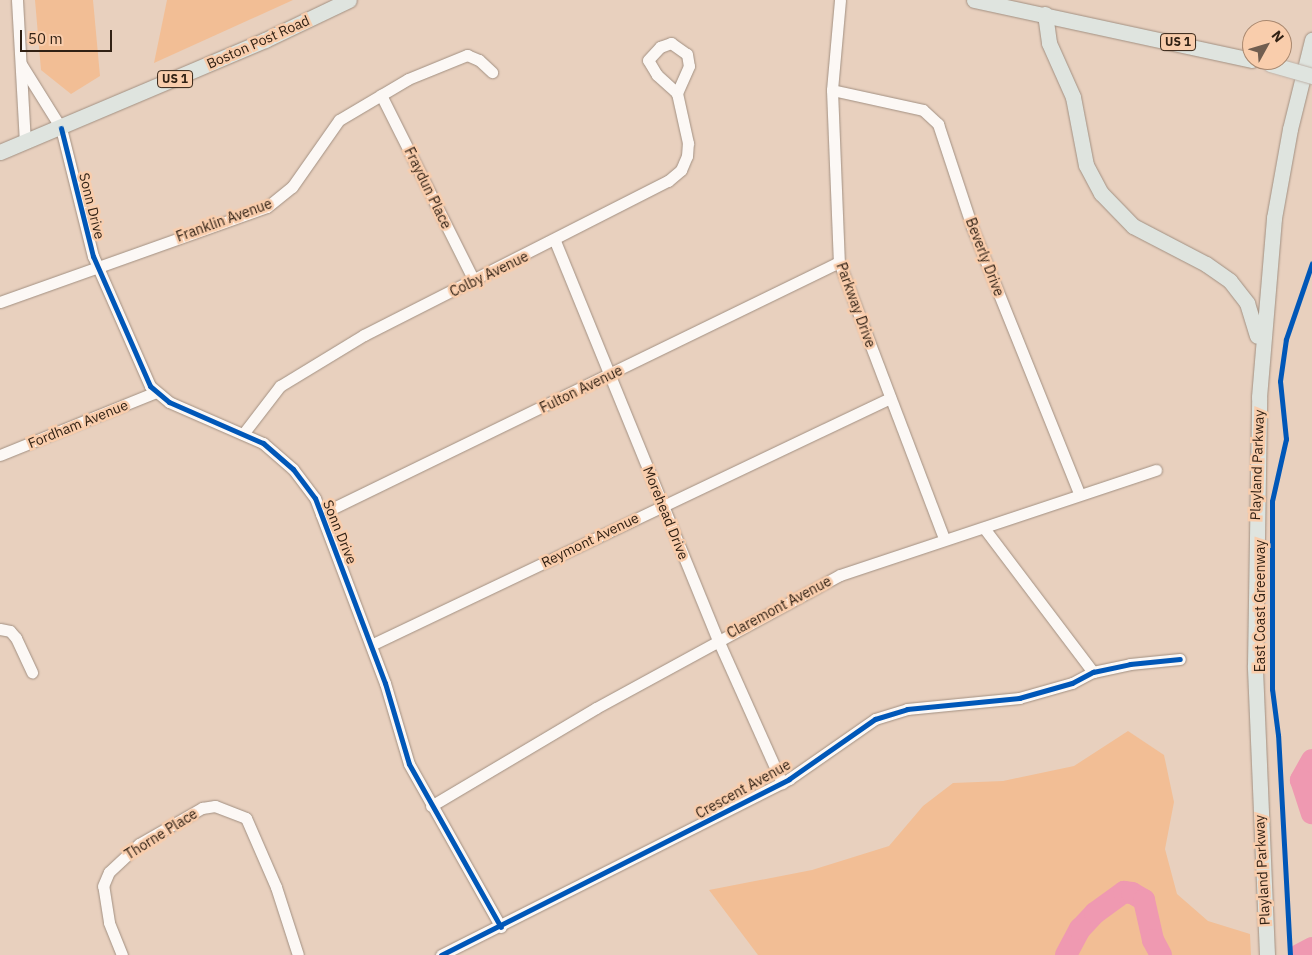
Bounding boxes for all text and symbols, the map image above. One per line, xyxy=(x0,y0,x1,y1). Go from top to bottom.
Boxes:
street label: Boston Post Road xyxy=(204,12,312,72)
scale bar xyxy=(22,20,115,52)
north arrow xyxy=(1242,20,1292,70)
text: N xyxy=(1268,27,1288,46)
text: 50 m xyxy=(28,29,63,48)
road number: US 1 xyxy=(1159,32,1197,52)
road number: US 1 xyxy=(156,70,194,88)
street label: Fraydun Place xyxy=(401,144,455,232)
street label: Sonn Drive xyxy=(76,171,108,241)
street label: Franklin Avenue xyxy=(174,195,274,245)
street label: Beverly Drive xyxy=(962,215,1008,299)
street label: Colby Avenue xyxy=(447,248,531,300)
street label: Parkway Drive xyxy=(833,260,879,350)
street label: Fulton Avenue xyxy=(537,362,625,416)
street label: Fordham Avenue xyxy=(26,396,130,452)
street label: Playland Parkway xyxy=(1247,409,1267,521)
street label: Morehead Drive xyxy=(640,464,692,562)
street label: Sonn Drive xyxy=(320,497,360,567)
street label: Reymont Avenue xyxy=(539,509,641,571)
street label: East Coast Greenway xyxy=(1252,540,1268,672)
street label: Claremont Avenue xyxy=(724,572,834,642)
street label: Crescent Avenue xyxy=(693,756,793,822)
street label: Thorne Place xyxy=(122,805,200,863)
street label: Playland Parkway xyxy=(1251,814,1273,926)

